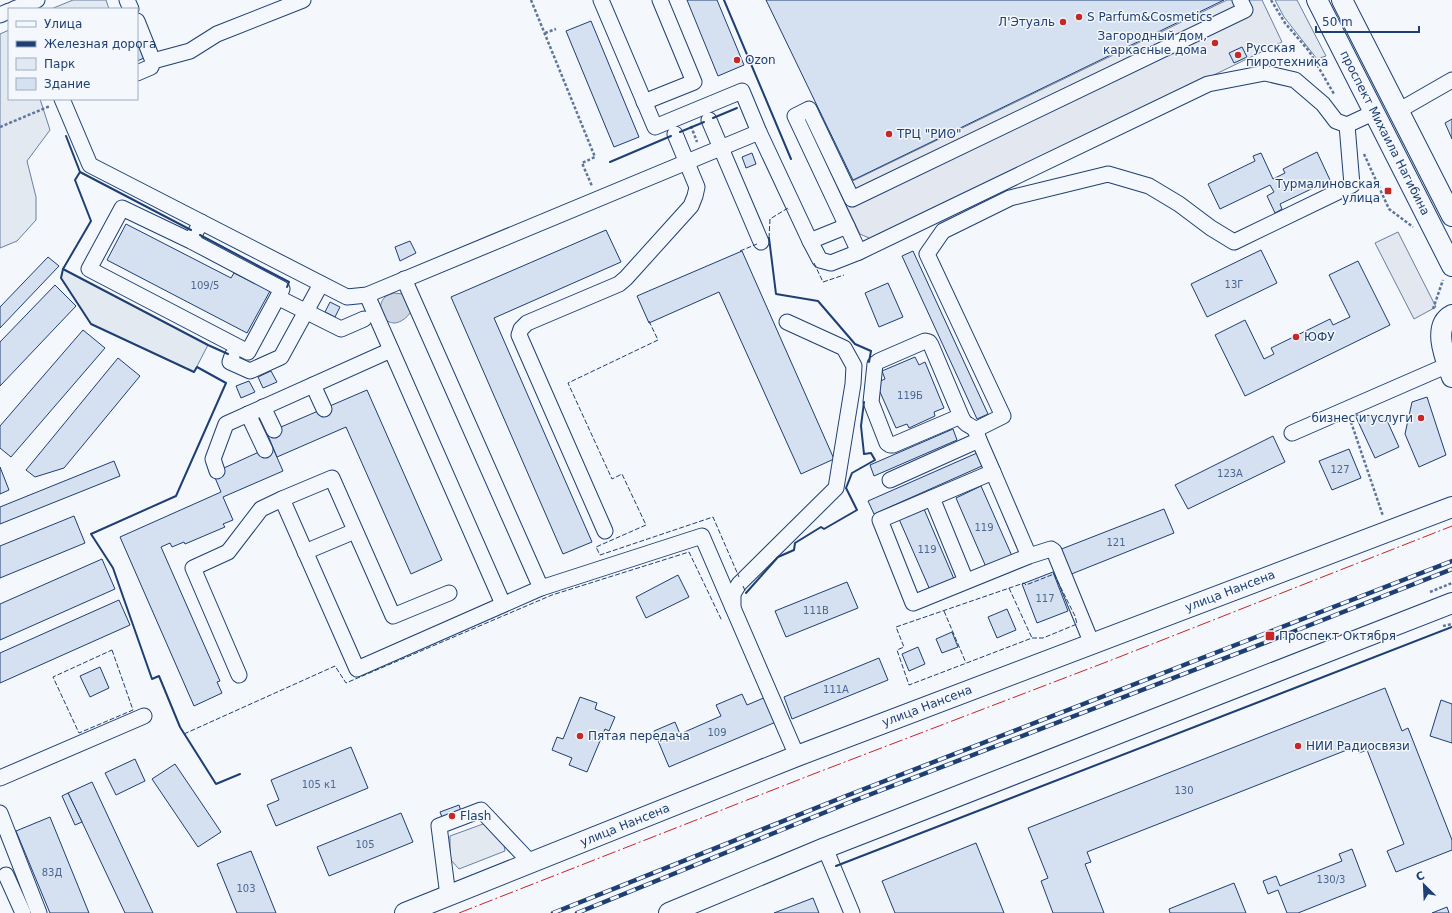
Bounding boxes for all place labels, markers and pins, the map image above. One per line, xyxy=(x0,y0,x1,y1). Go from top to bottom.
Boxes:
place label: S Parfum&Cosmetics xyxy=(1087,10,1212,24)
marker: S Parfum&Cosmetics xyxy=(1074,12,1084,22)
place label: Л'Этуаль xyxy=(998,15,1055,29)
marker: Л'Этуаль xyxy=(1058,17,1068,27)
place label: Загородный дом, каркасные дома xyxy=(1098,29,1207,57)
marker: Загородный дом, каркасные дома xyxy=(1210,38,1220,48)
place label: Русская пиротехника xyxy=(1246,41,1328,69)
marker: Русская пиротехника xyxy=(1233,50,1243,60)
place label: Ozon xyxy=(745,53,776,67)
marker: Ozon xyxy=(732,55,742,65)
place label: ТРЦ "РИО" xyxy=(896,127,961,141)
marker: ТРЦ "РИО" xyxy=(884,129,894,139)
place label: Турмалиновская улица xyxy=(1274,177,1380,205)
marker: Турмалиновская улица xyxy=(1383,186,1393,196)
place label: ЮФУ xyxy=(1304,330,1335,344)
marker: ЮФУ xyxy=(1291,332,1301,342)
place label: бизнес и услуги xyxy=(1312,411,1413,425)
marker: бизнес и услуги xyxy=(1416,413,1426,423)
place label: Проспект Октября xyxy=(1279,629,1396,643)
marker: Проспект Октября xyxy=(1264,630,1276,642)
place label: Пятая передача xyxy=(588,729,690,743)
marker: Пятая передача xyxy=(575,731,585,741)
place label: НИИ Радиосвязи xyxy=(1306,739,1410,753)
marker: НИИ Радиосвязи xyxy=(1293,741,1303,751)
place label: Flash xyxy=(460,809,491,823)
marker: Flash xyxy=(447,811,457,821)

